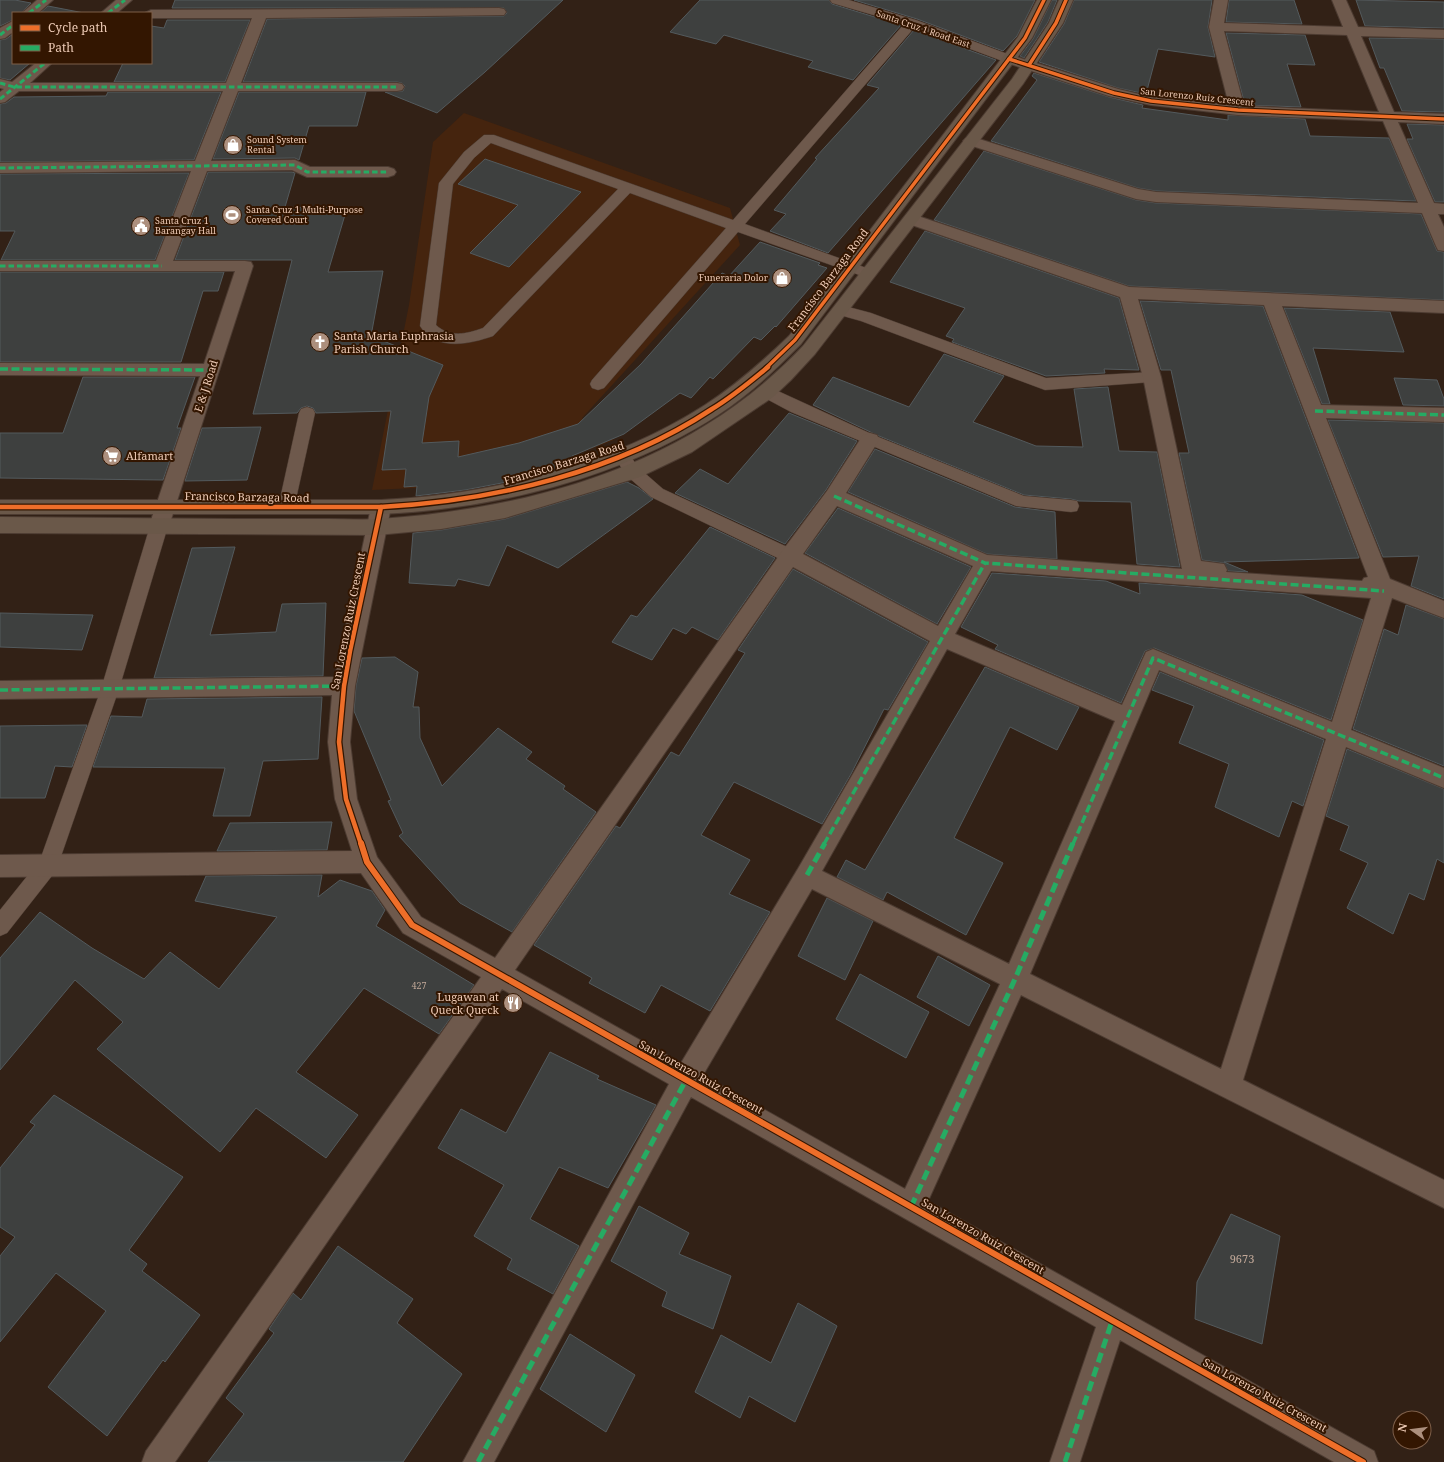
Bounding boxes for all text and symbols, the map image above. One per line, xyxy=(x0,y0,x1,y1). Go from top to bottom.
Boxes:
street label: Santa Cruz 1 Road East xyxy=(875,6,972,51)
legend xyxy=(12,12,152,64)
text: Cycle path xyxy=(48,19,108,36)
text: Path xyxy=(48,39,74,56)
street label: San Lorenzo Ruiz Crescent xyxy=(1140,84,1255,109)
place label: Sound System Rental xyxy=(247,133,307,156)
shop icon: Sound System Rental xyxy=(222,134,244,156)
place label: Santa Cruz 1 Multi-Purpose Covered Court xyxy=(246,203,363,226)
sports icon: Santa Cruz 1 Multi-Purpose Covered Court xyxy=(221,204,243,226)
place label: Santa Cruz 1 Barangay Hall xyxy=(155,214,216,237)
public building icon: Santa Cruz 1 Barangay Hall xyxy=(130,215,152,237)
street label: Francisco Barzaga Road xyxy=(784,225,871,334)
shop icon: Funeraria Dolor xyxy=(771,267,793,289)
place label: Funeraria Dolor xyxy=(699,271,769,284)
place label: Santa Maria Euphrasia Parish Church xyxy=(334,328,454,356)
church icon: Santa Maria Euphrasia Parish Church xyxy=(309,331,331,353)
street label: E & J Road xyxy=(190,358,221,414)
street label: Francisco Barzaga Road xyxy=(502,437,626,488)
supermarket icon: Alfamart xyxy=(101,445,123,467)
place label: Alfamart xyxy=(126,448,173,463)
street label: Francisco Barzaga Road xyxy=(184,488,310,505)
street label: San Lorenzo Ruiz Crescent xyxy=(327,551,368,691)
house number: 427 xyxy=(411,979,427,992)
place label: Lugawan at Queck Queck xyxy=(430,989,500,1017)
restaurant icon: Lugawan at Queck Queck xyxy=(502,992,524,1014)
street label: San Lorenzo Ruiz Crescent xyxy=(637,1036,766,1117)
street label: San Lorenzo Ruiz Crescent xyxy=(919,1194,1048,1277)
house number: 9673 xyxy=(1230,1251,1254,1266)
street label: San Lorenzo Ruiz Crescent xyxy=(1201,1354,1330,1435)
north arrow xyxy=(1392,1410,1432,1450)
text: N xyxy=(1393,1421,1410,1433)

